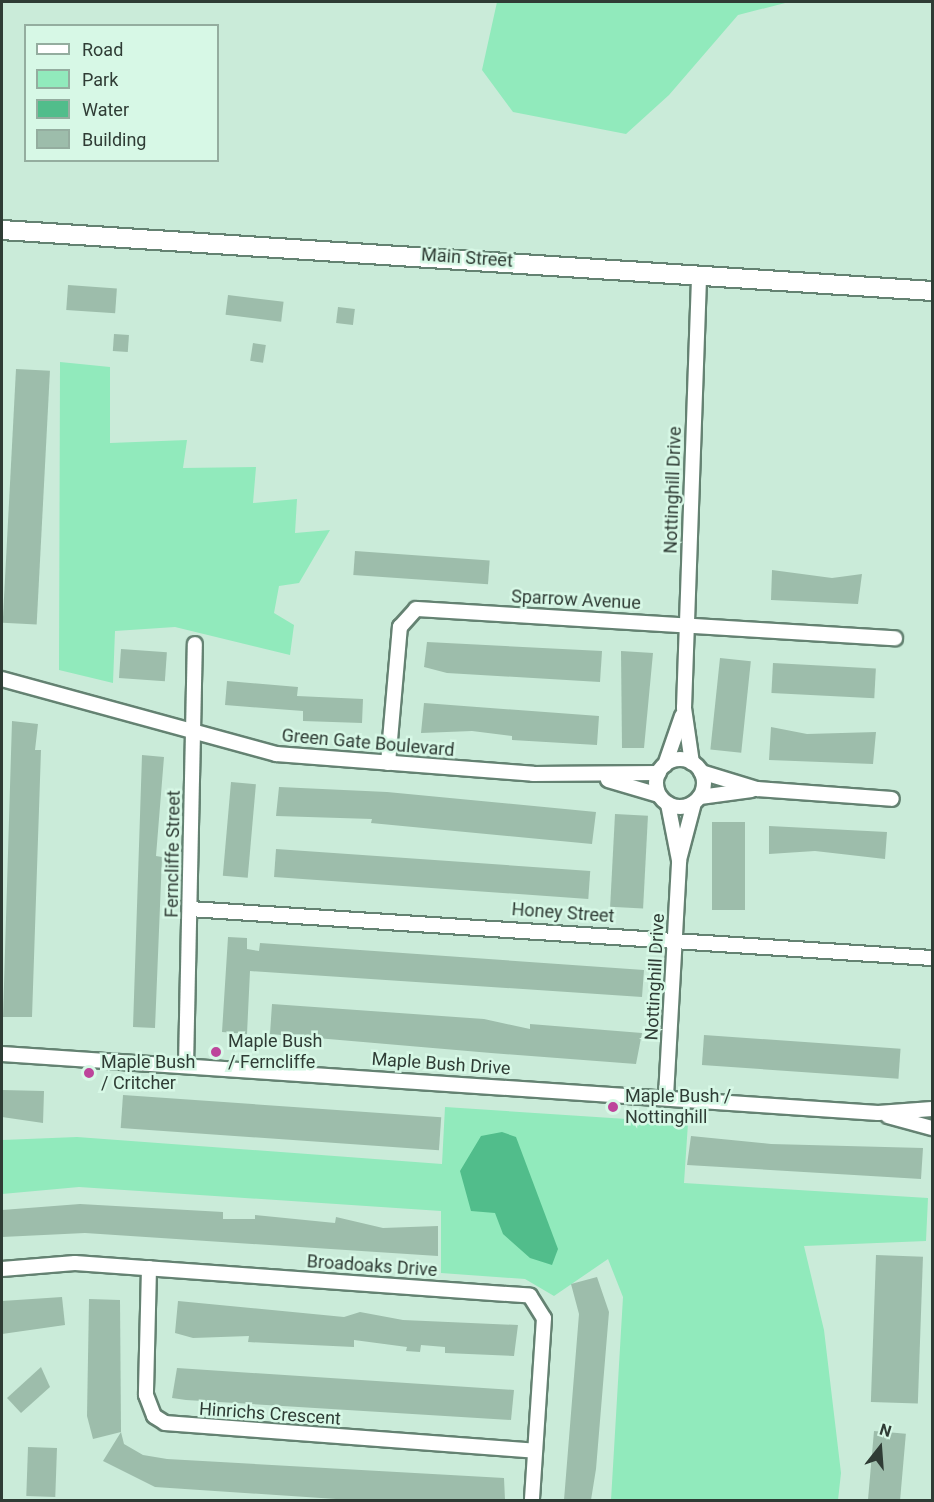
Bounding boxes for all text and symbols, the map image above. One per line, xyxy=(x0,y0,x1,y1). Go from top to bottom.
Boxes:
legend xyxy=(24,24,219,162)
text: Road xyxy=(82,39,123,60)
text: Park xyxy=(82,69,118,90)
text: Water xyxy=(82,99,129,120)
text: Building xyxy=(82,129,146,150)
street label: Main Street xyxy=(420,244,514,272)
street label: Nottinghill Drive xyxy=(660,426,686,554)
street label: Sparrow Avenue xyxy=(511,586,641,614)
street label: Green Gate Boulevard xyxy=(281,725,455,761)
street label: Ferncliffe Street xyxy=(161,790,185,918)
street label: Honey Street xyxy=(511,899,615,927)
street label: Nottinghill Drive xyxy=(641,913,669,1041)
place label: Maple Bush / Ferncliffe xyxy=(228,1031,322,1074)
marker: Maple Bush / Ferncliffe xyxy=(209,1045,223,1059)
street label: Maple Bush Drive xyxy=(371,1048,511,1080)
place label: Maple Bush / Critcher xyxy=(101,1052,195,1094)
marker: Maple Bush / Critcher xyxy=(82,1066,96,1080)
place label: Maple Bush / Nottinghill xyxy=(625,1086,731,1128)
marker: Maple Bush / Nottinghill xyxy=(606,1100,620,1114)
street label: Broadoaks Drive xyxy=(306,1251,438,1281)
street label: Hinrichs Crescent xyxy=(198,1398,342,1430)
north arrow xyxy=(850,1418,910,1478)
text: N xyxy=(877,1420,894,1441)

